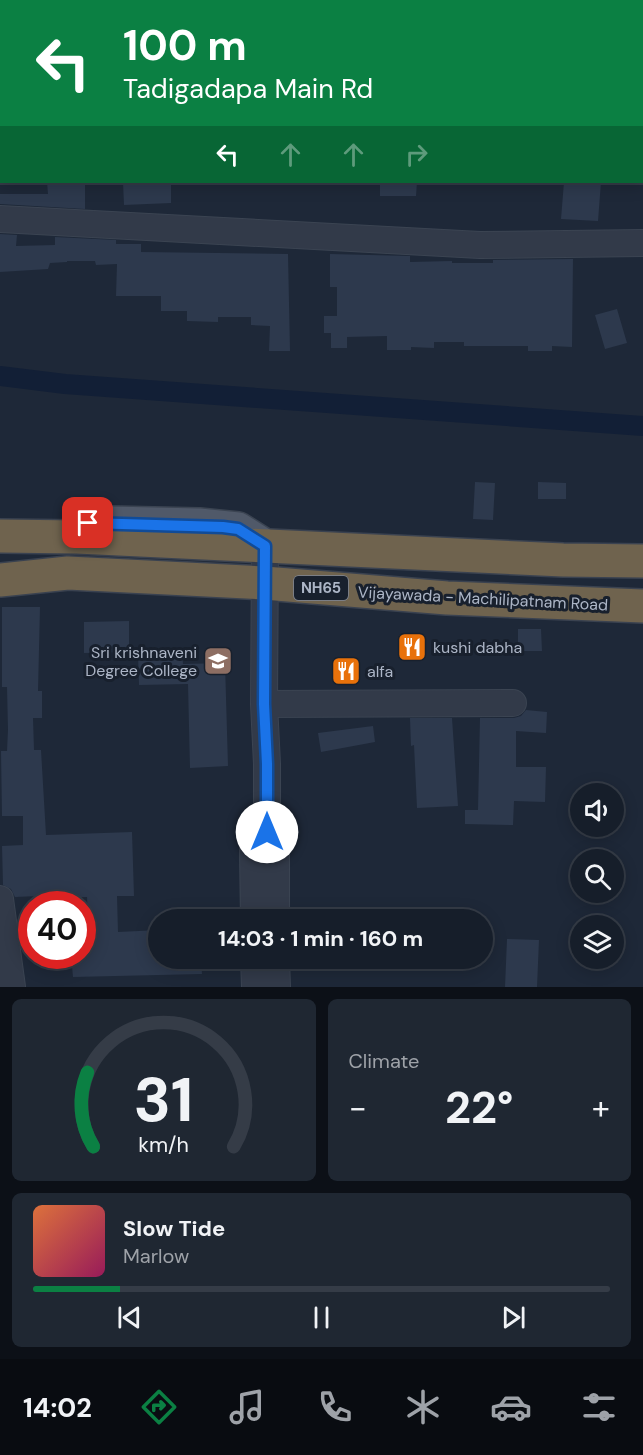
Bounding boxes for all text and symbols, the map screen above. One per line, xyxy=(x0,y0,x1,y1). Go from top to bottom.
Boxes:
text: 100 m xyxy=(123,18,247,73)
icon: left xyxy=(24,24,102,102)
text: Tadigadapa Main Rd xyxy=(123,71,373,106)
icon: left xyxy=(211,138,244,171)
icon: ahead xyxy=(274,138,307,171)
icon: ahead xyxy=(337,138,370,171)
icon: right xyxy=(400,138,433,171)
pin xyxy=(62,497,113,548)
icon: arrive xyxy=(71,506,104,539)
road number: NH65 xyxy=(294,576,348,600)
street label: Vijayawada - Machilipatnam Road xyxy=(357,581,609,616)
restaurant icon: kushi dabha xyxy=(396,631,428,663)
place label: kushi dabha xyxy=(433,637,522,658)
place label: Sri krishnaveni Degree College xyxy=(85,642,197,681)
school or university icon: Sri krishnaveni Degree College xyxy=(202,645,234,677)
restaurant icon: alfa xyxy=(330,655,362,687)
place label: alfa xyxy=(367,661,393,682)
map controls xyxy=(570,783,624,969)
button: sound xyxy=(570,783,624,837)
position arrow xyxy=(235,800,299,864)
button: search xyxy=(570,849,624,903)
speed limit sign: 40 xyxy=(18,891,96,969)
button: layers xyxy=(570,915,624,969)
text: 14:03 · 1 min · 160 m xyxy=(218,924,423,953)
text: Climate xyxy=(349,1048,419,1074)
text: 31 xyxy=(134,1059,194,1140)
text: 22° xyxy=(445,1078,513,1137)
text: − xyxy=(349,1086,367,1129)
text: + xyxy=(592,1086,610,1129)
text: km/h xyxy=(138,1131,189,1159)
text: Slow Tide xyxy=(123,1214,225,1243)
text: Marlow xyxy=(123,1243,189,1269)
icon: previous xyxy=(113,1301,146,1334)
icon: pause xyxy=(305,1301,338,1334)
icon: next xyxy=(497,1301,530,1334)
icon: directions xyxy=(138,1386,180,1428)
icon: music xyxy=(226,1386,268,1428)
icon: phone xyxy=(314,1386,356,1428)
icon: climate xyxy=(402,1386,444,1428)
icon: car xyxy=(490,1386,532,1428)
icon: filters xyxy=(578,1386,620,1428)
text: 14:02 xyxy=(23,1390,92,1425)

